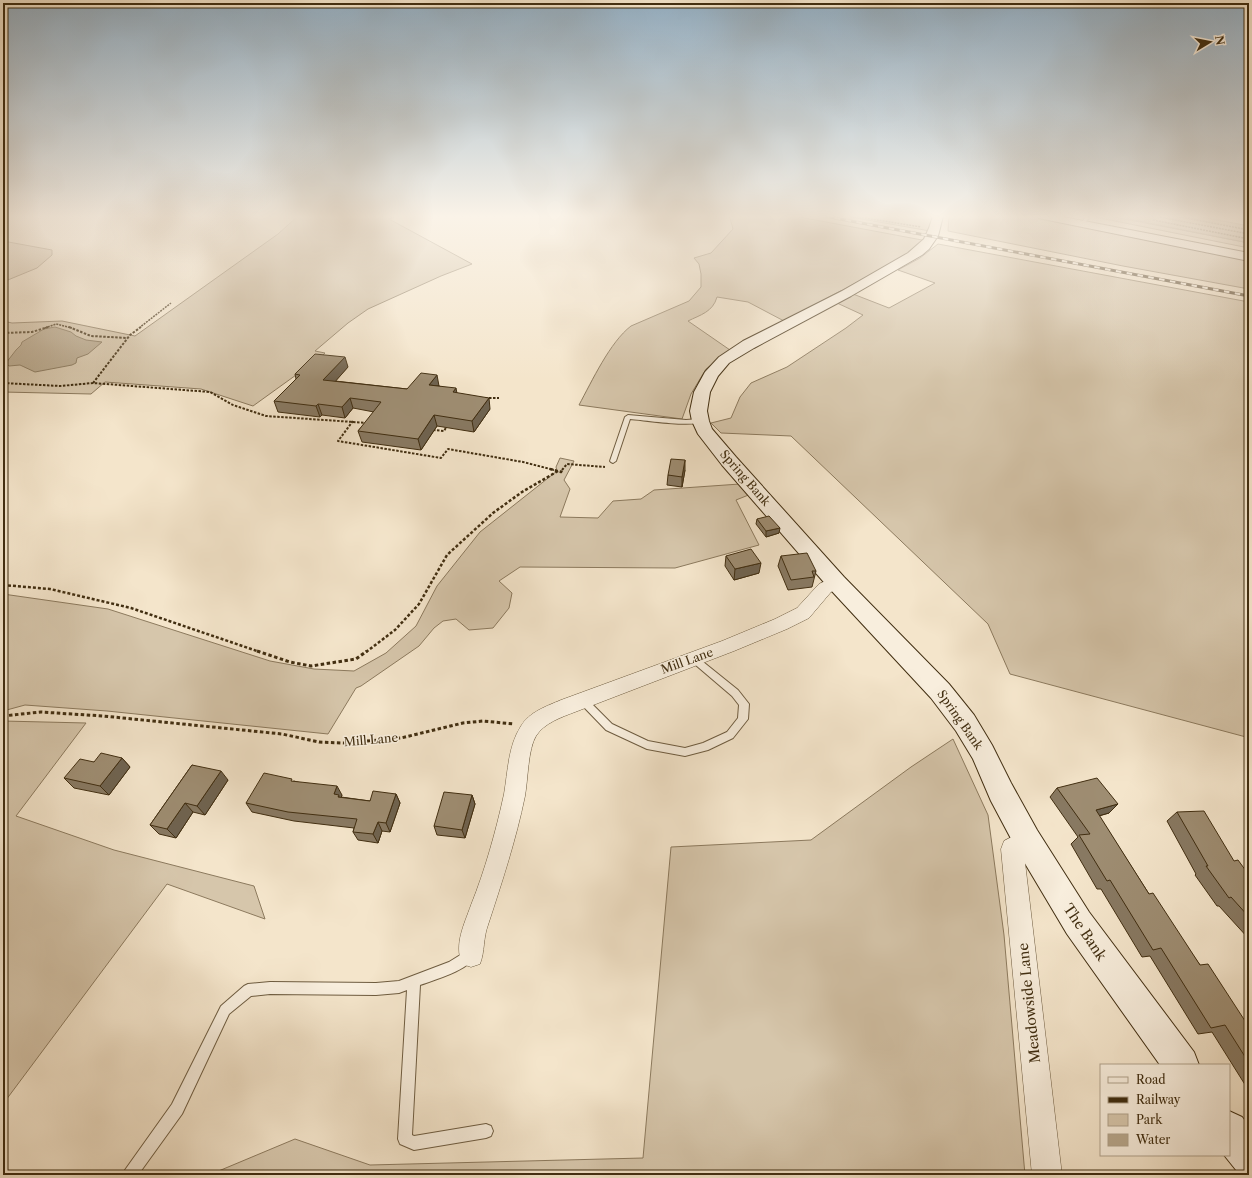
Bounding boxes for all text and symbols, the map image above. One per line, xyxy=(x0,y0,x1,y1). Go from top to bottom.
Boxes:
north arrow xyxy=(1190,22,1230,62)
text: N xyxy=(1212,34,1228,47)
street label: Spring Bank xyxy=(717,447,775,510)
street label: Mill Lane xyxy=(659,644,715,677)
street label: Spring Bank xyxy=(934,687,987,753)
street label: Mill Lane xyxy=(343,730,399,749)
street label: The Bank xyxy=(1059,900,1111,965)
street label: Meadowside Lane xyxy=(1014,942,1044,1064)
legend xyxy=(1100,1064,1230,1156)
text: Road xyxy=(1136,1072,1166,1087)
text: Railway xyxy=(1136,1092,1181,1107)
text: Park xyxy=(1136,1112,1163,1127)
text: Water xyxy=(1135,1132,1170,1147)

